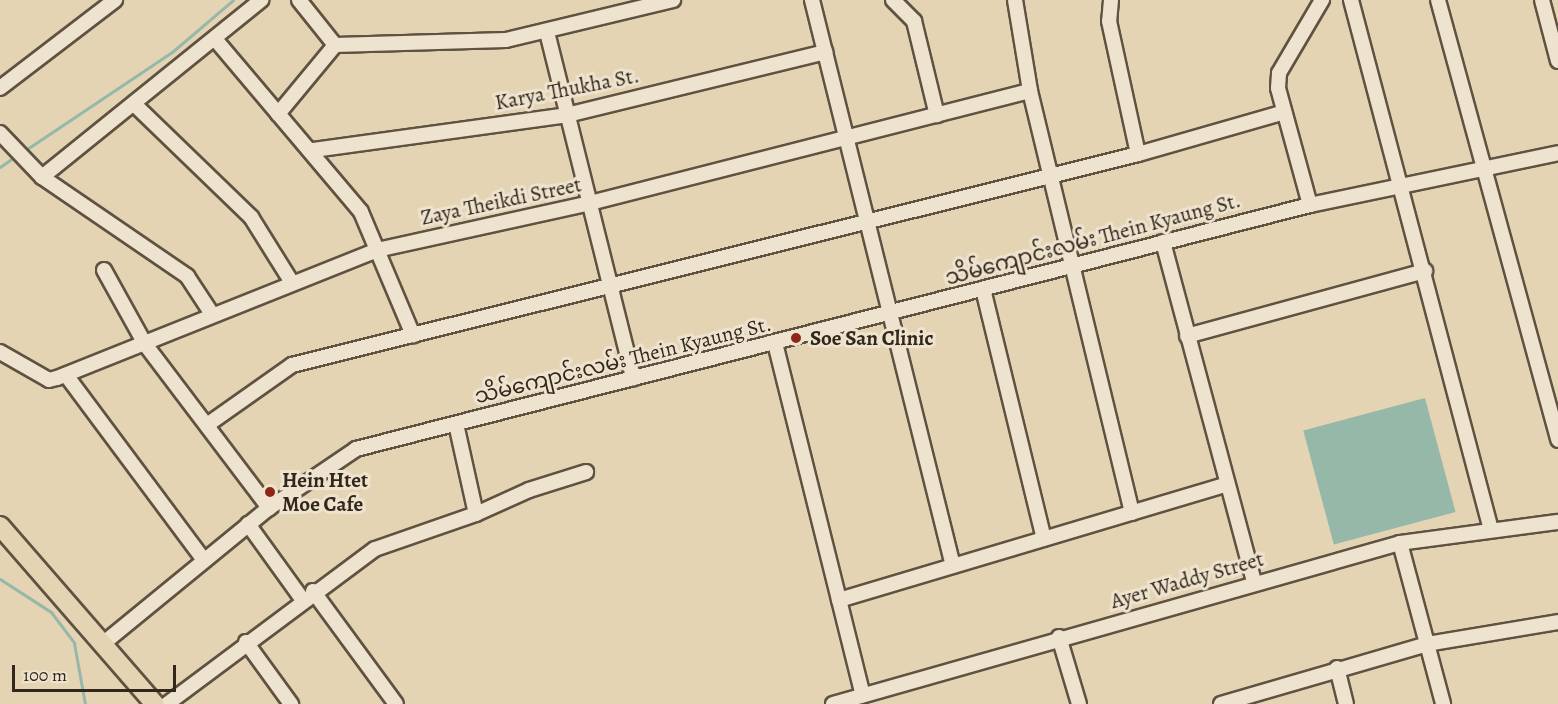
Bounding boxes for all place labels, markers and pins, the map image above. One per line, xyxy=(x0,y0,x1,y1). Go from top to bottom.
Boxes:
place label: Soe San Clinic xyxy=(810,325,933,351)
marker: Soe San Clinic xyxy=(787,329,805,347)
place label: Hein Htet Moe Cafe xyxy=(282,467,368,517)
marker: Hein Htet Moe Cafe xyxy=(263,485,277,499)

